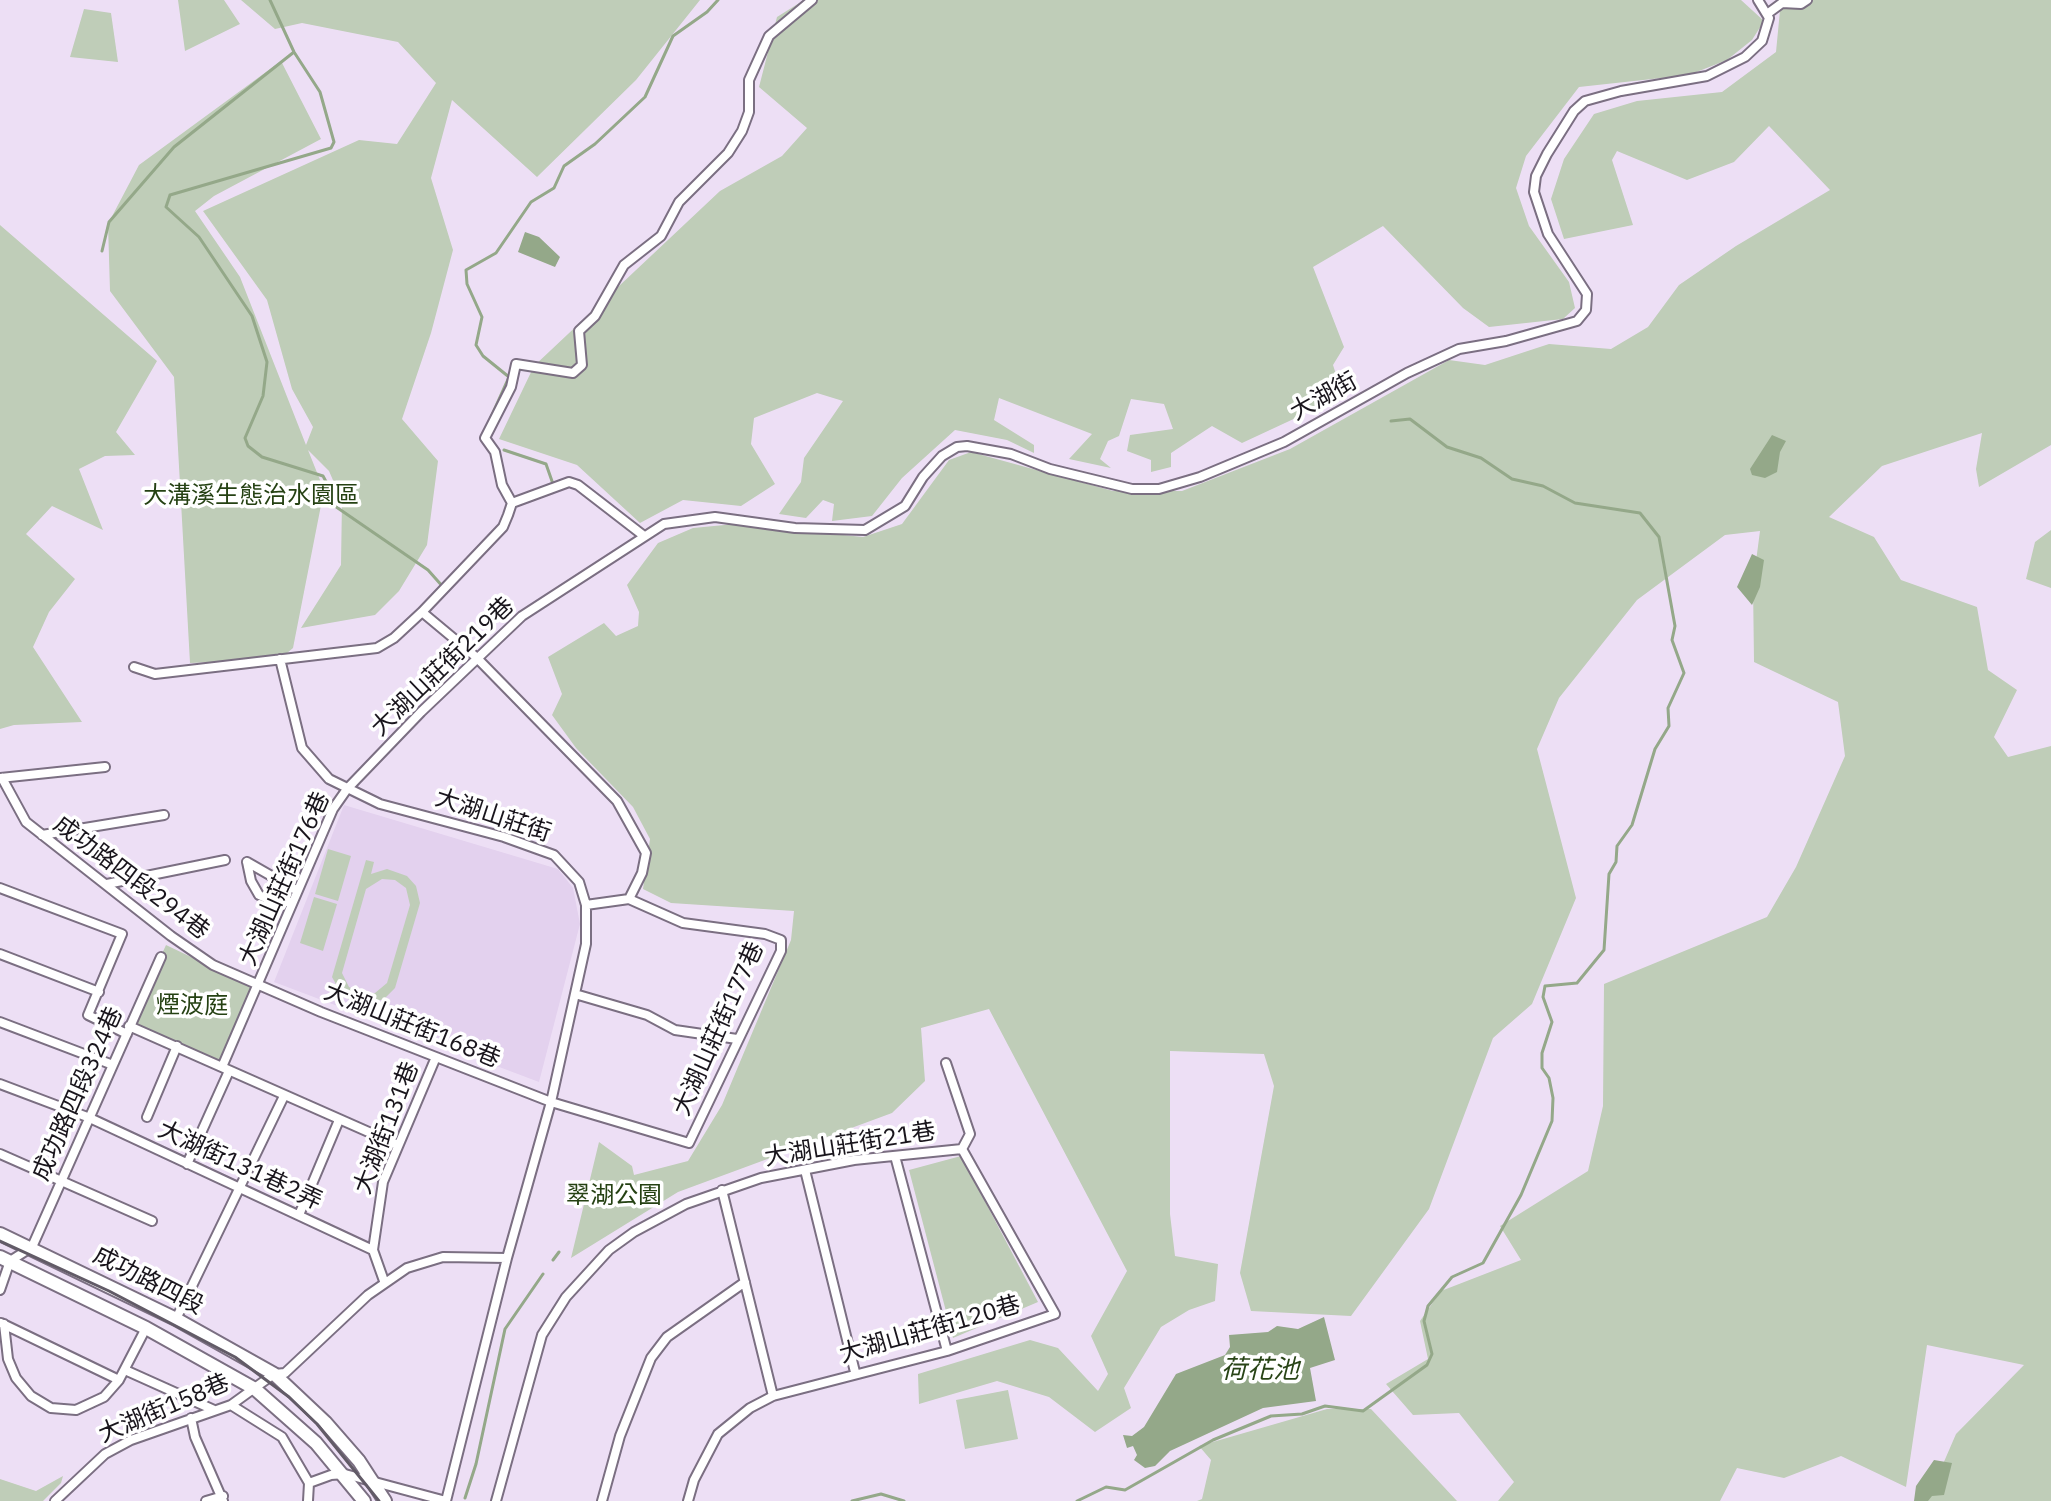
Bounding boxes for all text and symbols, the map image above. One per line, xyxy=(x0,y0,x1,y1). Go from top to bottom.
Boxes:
street label: 大湖街 xyxy=(1286,367,1362,427)
park label: 大溝溪生態治水園區 xyxy=(143,482,359,510)
street label: 大湖山莊街219巷 xyxy=(366,592,520,742)
street label: 大湖山莊街 xyxy=(431,784,555,848)
street label: 大湖山莊街176巷 xyxy=(234,788,336,970)
street label: 成功路四段294巷 xyxy=(48,810,214,946)
street label: 大湖山莊街177巷 xyxy=(668,938,770,1120)
street label: 大湖山莊街168巷 xyxy=(320,978,504,1074)
park label: 煙波庭 xyxy=(156,992,228,1020)
street label: 成功路四段324巷 xyxy=(27,1003,129,1185)
street label: 大湖街131巷 xyxy=(349,1058,425,1198)
street label: 大湖街131巷2弄 xyxy=(153,1115,327,1217)
street label: 大湖山莊街21巷 xyxy=(762,1117,938,1173)
park label: 翠湖公園 xyxy=(566,1182,662,1210)
street label: 成功路四段 xyxy=(88,1241,208,1321)
street label: 大湖山莊街120巷 xyxy=(836,1290,1024,1370)
water label: 荷花池 xyxy=(1221,1354,1299,1386)
street label: 大湖街158巷 xyxy=(94,1369,234,1449)

